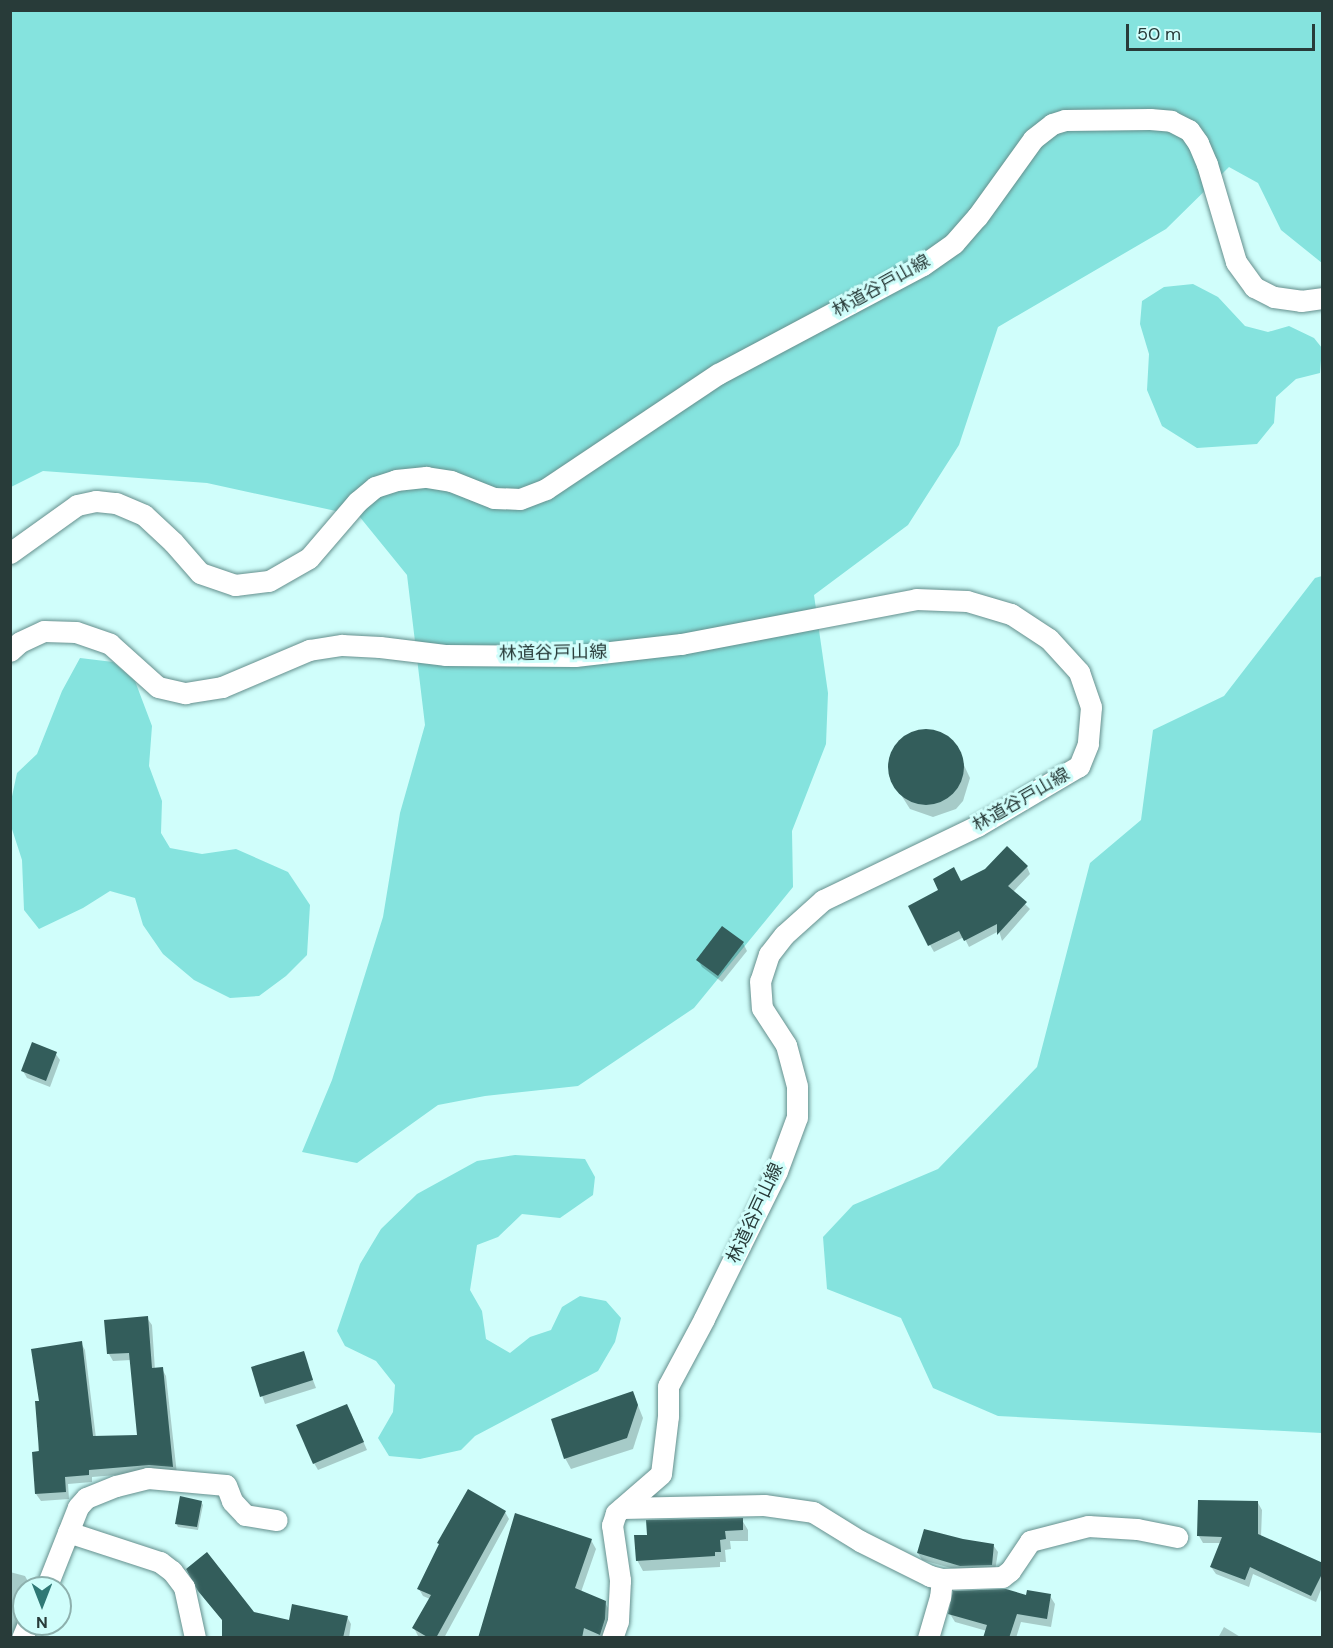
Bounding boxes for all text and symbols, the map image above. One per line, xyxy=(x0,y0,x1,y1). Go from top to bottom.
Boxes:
scale bar xyxy=(1129,12,1318,50)
text: 50 m xyxy=(1137,22,1181,46)
street label: 林道谷戸山線 xyxy=(829,250,933,322)
street label: 林道谷戸山線 xyxy=(499,641,607,665)
street label: 林道谷戸山線 xyxy=(969,764,1073,836)
street label: 林道谷戸山線 xyxy=(722,1159,788,1267)
north arrow xyxy=(12,1576,72,1636)
text: N xyxy=(36,1612,48,1633)

